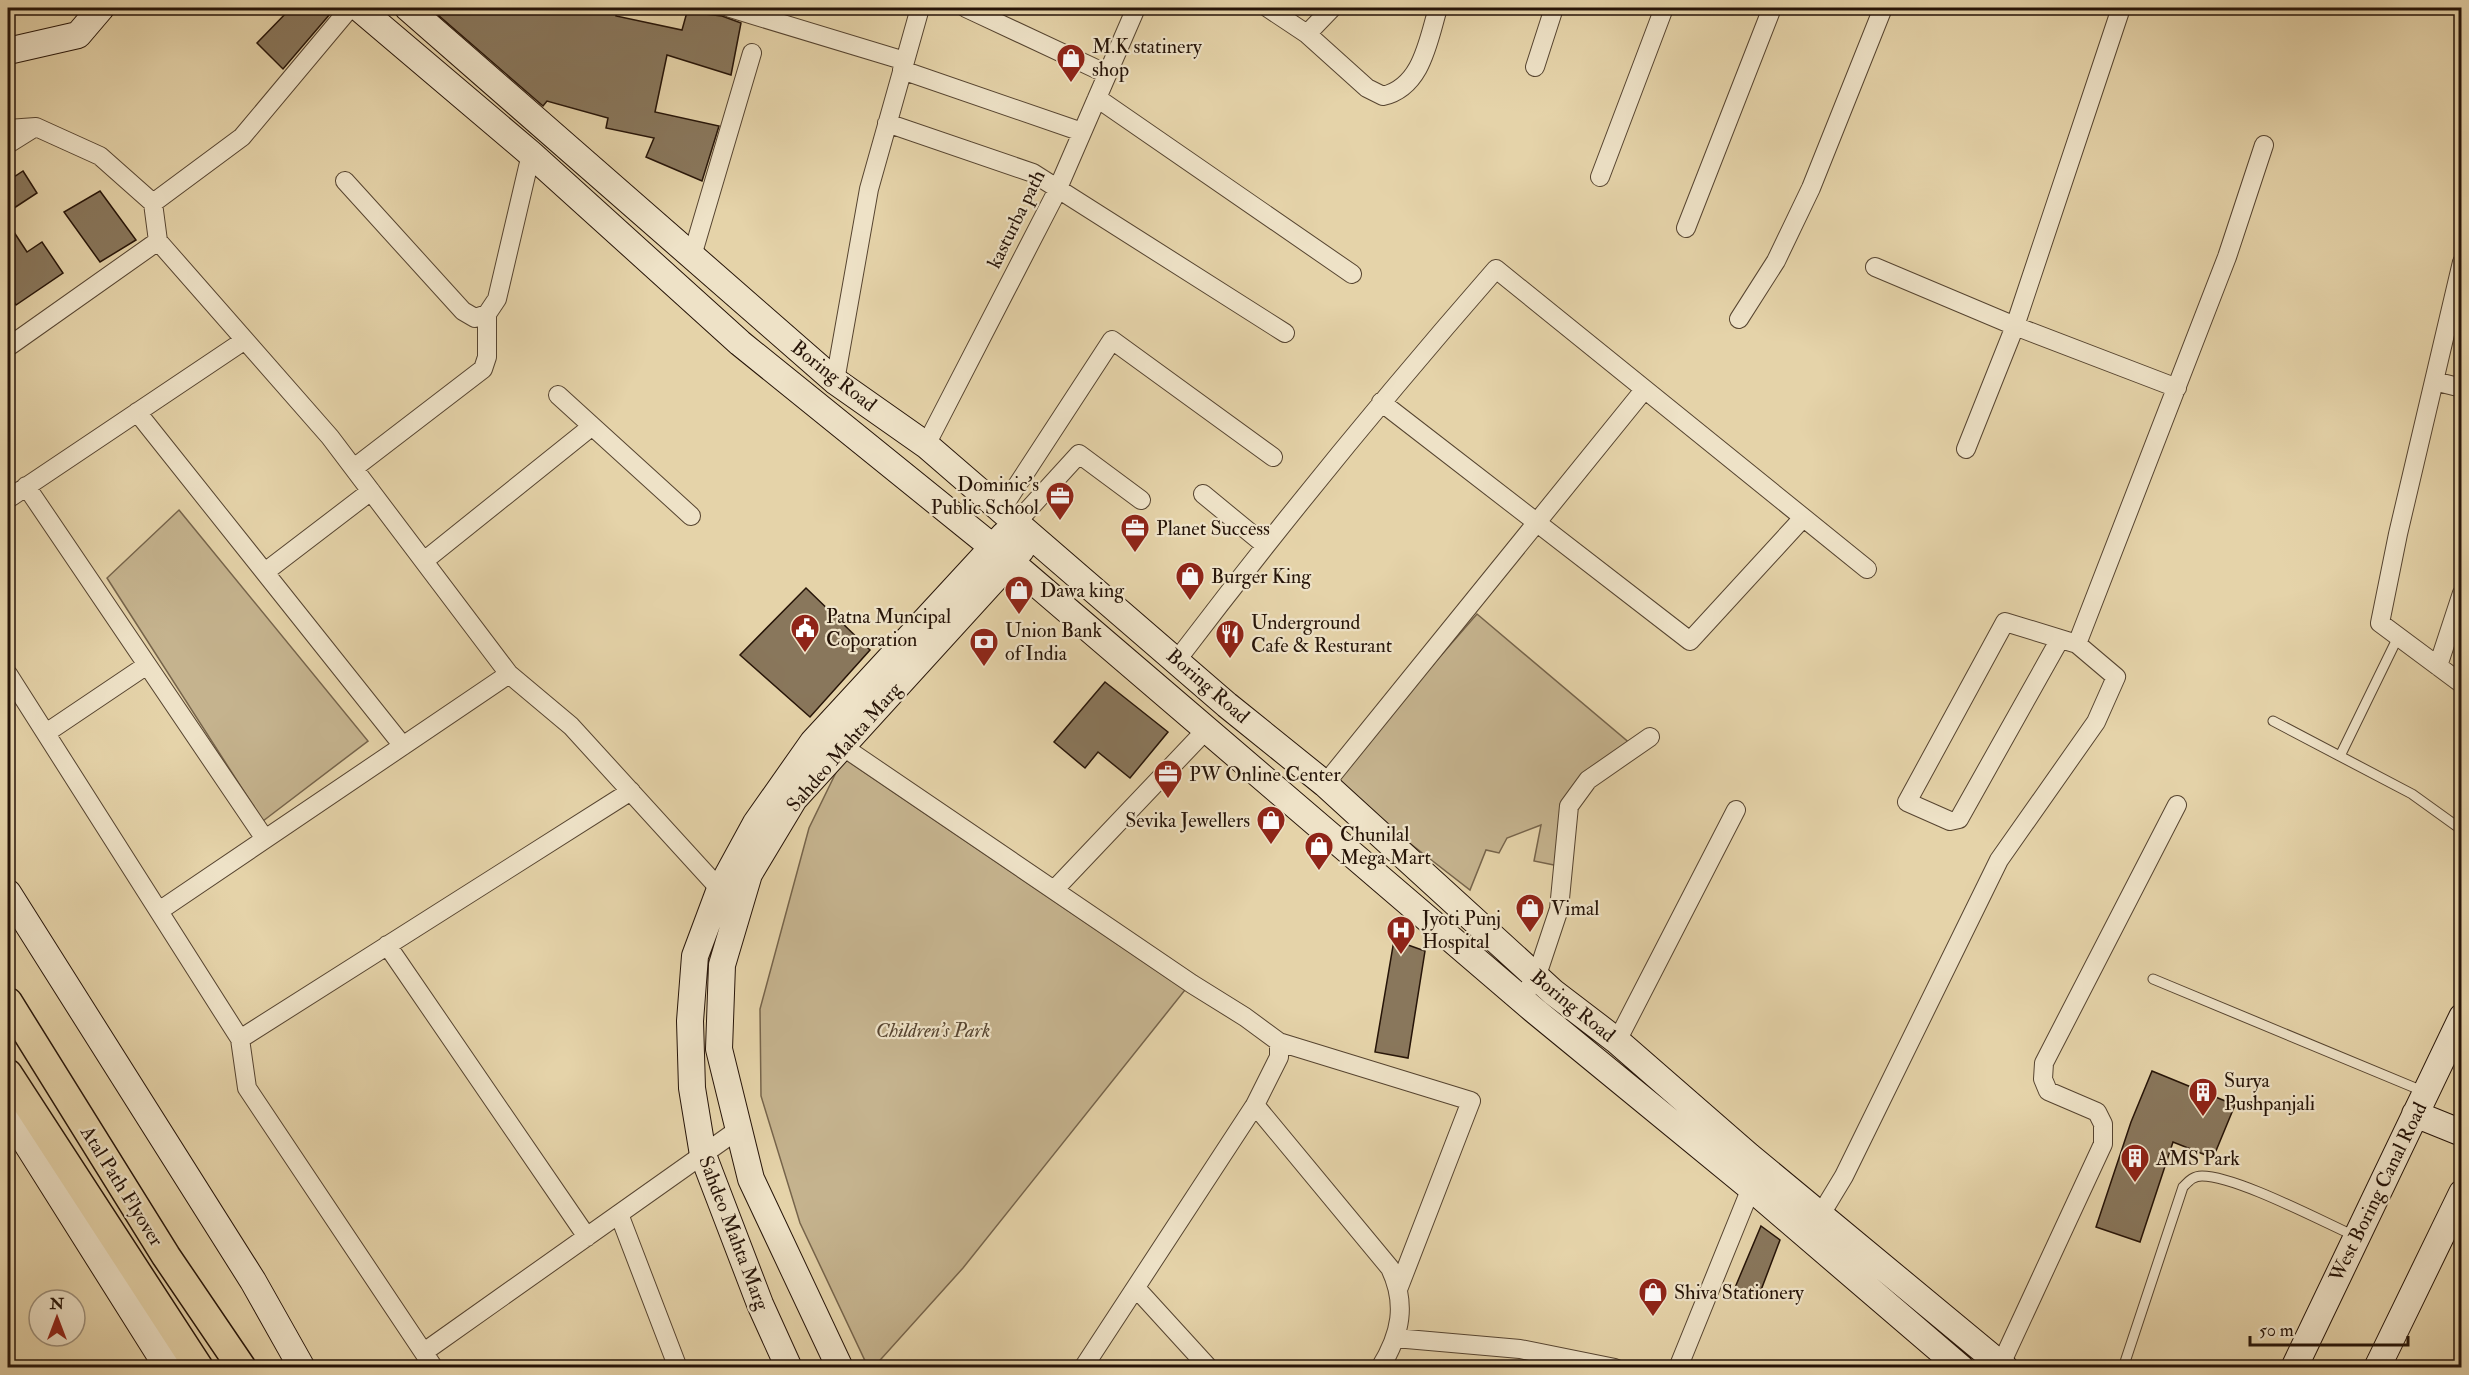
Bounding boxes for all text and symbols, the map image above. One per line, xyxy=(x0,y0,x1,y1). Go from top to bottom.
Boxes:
place label: M.K statinery shop xyxy=(1092,34,1203,83)
shop icon: M.K statinery shop xyxy=(1055,42,1087,84)
street label: kasturba path xyxy=(981,165,1052,273)
street label: Boring Road xyxy=(786,335,882,417)
place label: Dominic's Public School xyxy=(931,472,1039,520)
office icon: Dominic's Public School xyxy=(1044,480,1076,522)
office icon: Planet Success xyxy=(1119,512,1151,554)
place label: Planet Success xyxy=(1156,516,1270,541)
shop icon: Burger King xyxy=(1174,560,1206,602)
place label: Burger King xyxy=(1211,564,1312,589)
shop icon: Dawa king xyxy=(1003,574,1035,616)
place label: Dawa king xyxy=(1040,578,1125,603)
place label: Patna Muncipal Coporation xyxy=(826,604,951,653)
place label: Underground Cafe & Resturant xyxy=(1251,610,1393,658)
public building icon: Patna Muncipal Coporation xyxy=(789,612,821,654)
place label: Union Bank of India xyxy=(1005,618,1103,666)
restaurant icon: Underground Cafe & Resturant xyxy=(1214,618,1246,660)
bank icon: Union Bank of India xyxy=(968,626,1000,668)
street label: Boring Road xyxy=(1161,643,1255,729)
street label: Sahdeo Mahta Marg xyxy=(781,676,908,817)
office icon: PW Online Center xyxy=(1152,758,1184,800)
place label: PW Online Center xyxy=(1189,762,1341,787)
shop icon: Sevika Jewellers xyxy=(1255,804,1287,846)
place label: Sevika Jewellers xyxy=(1125,808,1250,833)
place label: Chunilal Mega Mart xyxy=(1340,822,1432,870)
shop icon: Chunilal Mega Mart xyxy=(1303,830,1335,872)
shop icon: Vimal xyxy=(1514,892,1546,934)
place label: Vimal xyxy=(1551,896,1599,921)
place label: Jyoti Punj Hospital xyxy=(1421,906,1501,955)
hospital icon: Jyoti Punj Hospital xyxy=(1385,914,1417,956)
street label: Boring Road xyxy=(1526,964,1620,1048)
park label: Children's Park xyxy=(876,1018,990,1043)
place label: Surya Pushpanjali xyxy=(2224,1068,2315,1117)
building icon: Surya Pushpanjali xyxy=(2187,1076,2219,1118)
street label: West Boring Canal Road xyxy=(2323,1098,2432,1287)
street label: Atal Path Flyover xyxy=(74,1120,169,1251)
building icon: AMS Park xyxy=(2119,1142,2151,1184)
place label: AMS Park xyxy=(2155,1146,2240,1171)
street label: Sahdeo Mahta Marg xyxy=(693,1152,775,1315)
shop icon: Shiva Stationery xyxy=(1637,1276,1669,1318)
place label: Shiva Stationery xyxy=(1674,1280,1805,1305)
north arrow xyxy=(27,1288,87,1348)
text: N xyxy=(49,1294,65,1314)
scale bar xyxy=(2250,1309,2408,1347)
text: 50 m xyxy=(2259,1319,2294,1342)

